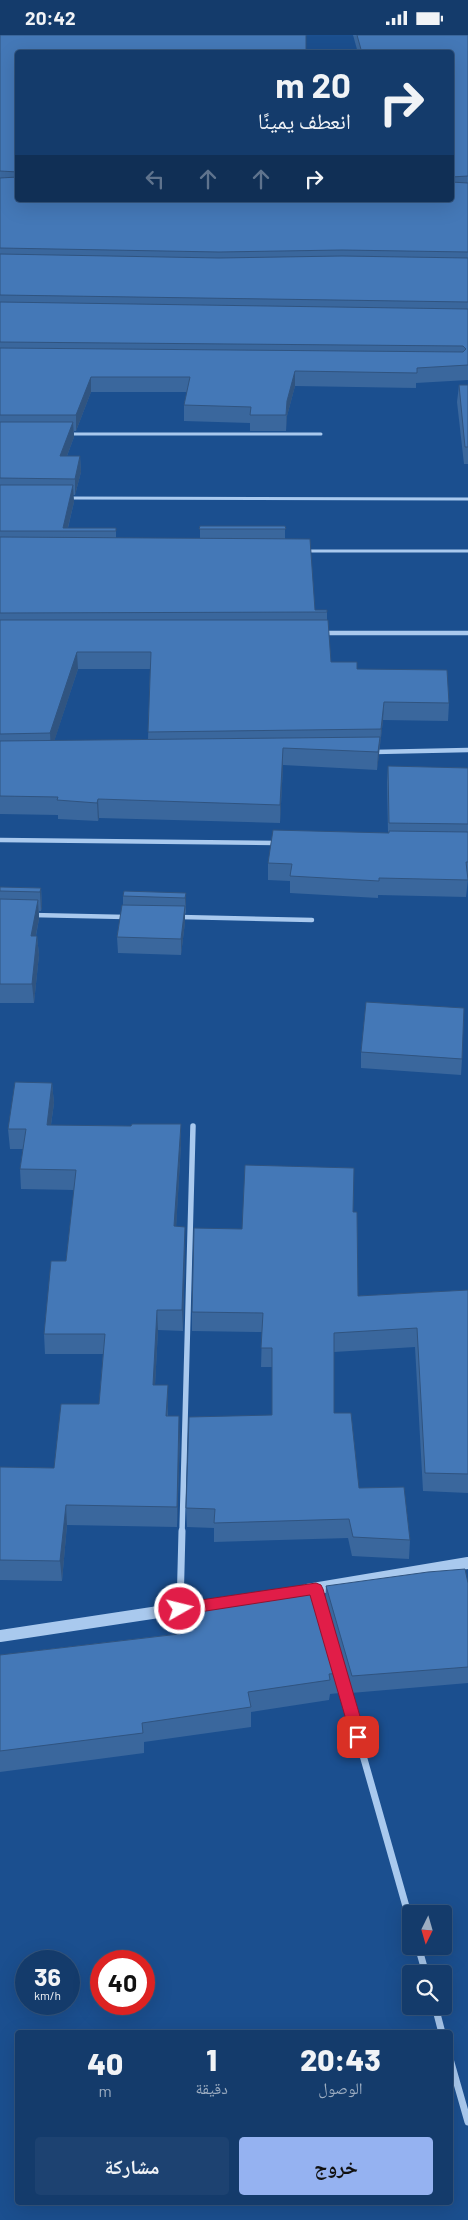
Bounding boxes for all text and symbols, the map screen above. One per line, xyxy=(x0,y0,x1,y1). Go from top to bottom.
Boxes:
text: 20:42 xyxy=(25,6,76,29)
text: 20 m xyxy=(275,63,351,105)
icon: right xyxy=(369,70,434,135)
text: انعطف يمينًا xyxy=(258,107,351,133)
icon: left xyxy=(141,165,169,193)
icon: ahead xyxy=(194,165,222,193)
icon: ahead xyxy=(247,165,275,193)
icon: right xyxy=(300,165,328,193)
position arrow xyxy=(153,1582,205,1634)
pin xyxy=(337,1716,379,1758)
icon: arrive xyxy=(344,1723,372,1751)
north arrow xyxy=(402,1905,452,1955)
map controls xyxy=(402,1905,452,2015)
speed limit sign: 40 xyxy=(90,1950,155,2015)
text: 36 xyxy=(34,1961,61,1991)
button: search xyxy=(402,1965,452,2015)
text: km/h xyxy=(34,1988,61,2002)
text: 1 xyxy=(206,2041,217,2077)
text: 20:43 xyxy=(300,2041,381,2077)
text: 40 xyxy=(87,2045,123,2081)
text: دقيقة xyxy=(195,2078,228,2097)
text: الوصول xyxy=(318,2078,363,2097)
text: m xyxy=(99,2081,112,2100)
button: مشاركة xyxy=(35,2137,229,2195)
button: خروج xyxy=(239,2137,433,2195)

